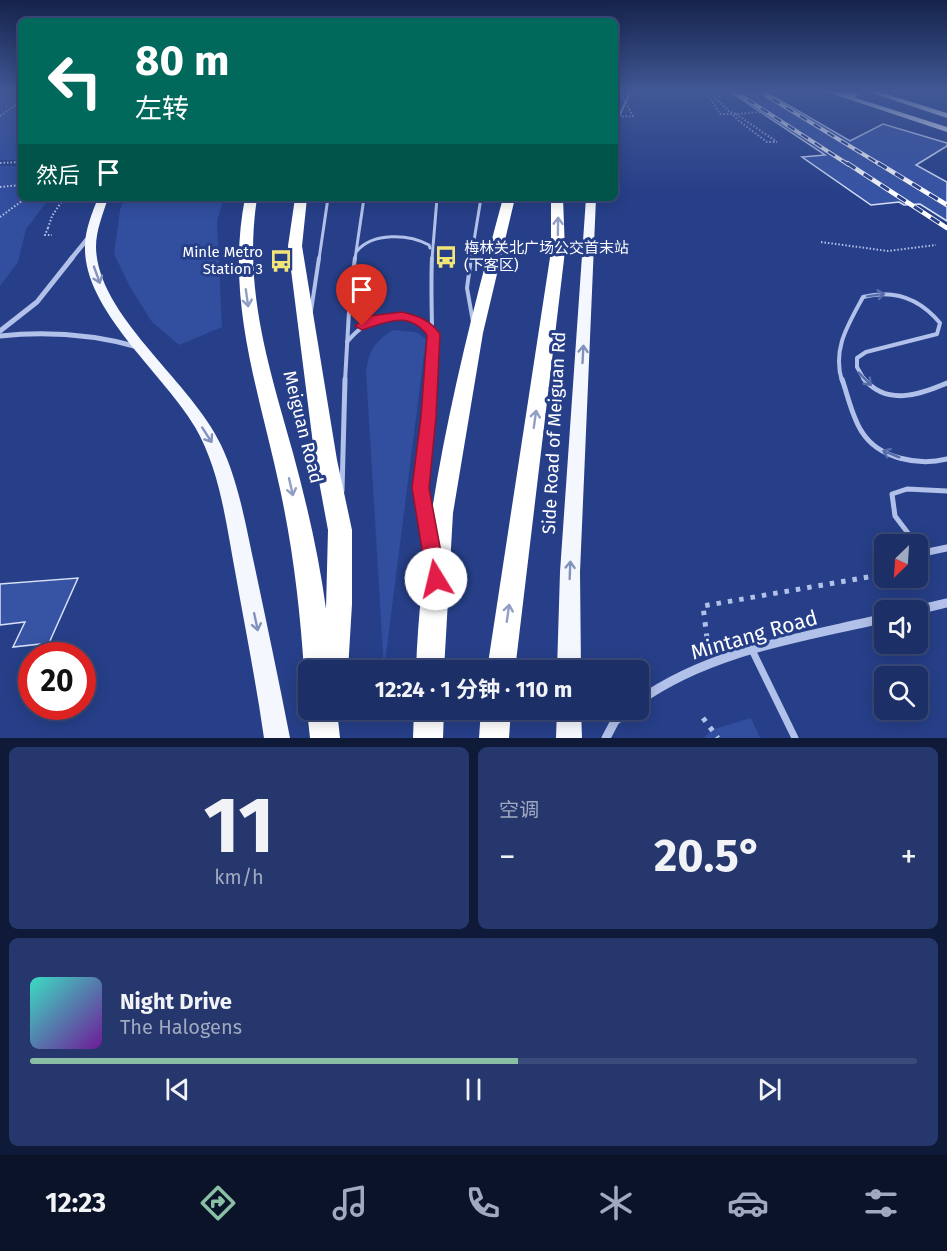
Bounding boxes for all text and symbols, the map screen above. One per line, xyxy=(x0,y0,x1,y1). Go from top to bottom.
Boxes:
text: 80 m xyxy=(135,36,229,86)
icon: left xyxy=(36,42,114,120)
text: 左转 xyxy=(135,93,189,125)
icon: arrive xyxy=(92,156,125,189)
text: 然后 xyxy=(36,162,80,189)
one-way arrow xyxy=(552,216,564,236)
place label: 梅林关北广场公交首末站 (下客区) xyxy=(464,239,629,274)
place label: Minle Metro Station 3 xyxy=(182,243,263,278)
bus stop icon: 梅林关北广场公交首末站 (下客区) xyxy=(433,244,459,270)
bus stop icon: Minle Metro Station 3 xyxy=(268,248,294,274)
pin xyxy=(336,264,387,326)
one-way arrow xyxy=(92,265,103,283)
icon: arrive xyxy=(345,273,378,306)
one-way arrow xyxy=(241,287,252,307)
one-way arrow xyxy=(866,289,885,300)
street label: Side Road of Meiguan Rd xyxy=(538,331,570,535)
one-way arrow xyxy=(578,345,589,365)
street label: Meiguan Road xyxy=(278,368,328,486)
one-way arrow xyxy=(857,371,872,386)
one-way arrow xyxy=(530,410,541,430)
one-way arrow xyxy=(200,426,213,443)
one-way arrow xyxy=(882,447,900,458)
one-way arrow xyxy=(285,478,297,497)
north arrow xyxy=(874,534,928,588)
map controls xyxy=(874,534,928,720)
position arrow xyxy=(404,547,468,611)
one-way arrow xyxy=(565,561,576,581)
button: sound xyxy=(874,600,928,654)
one-way arrow xyxy=(503,603,514,623)
street label: Mintang Road xyxy=(688,604,820,666)
one-way arrow xyxy=(251,612,262,632)
speed limit sign: 20 xyxy=(18,642,96,720)
button: search xyxy=(874,666,928,720)
text: 12:24 · 1 分钟 · 110 m xyxy=(375,676,572,703)
text: 11 xyxy=(204,779,274,873)
text: 空调 xyxy=(499,798,539,822)
text: 20.5° xyxy=(654,829,762,883)
text: − xyxy=(499,837,516,877)
text: + xyxy=(901,837,917,877)
text: km/h xyxy=(214,865,264,889)
text: Night Drive xyxy=(120,988,232,1015)
text: The Halogens xyxy=(120,1015,242,1039)
icon: previous xyxy=(161,1073,194,1106)
icon: pause xyxy=(457,1073,490,1106)
icon: next xyxy=(753,1073,786,1106)
icon: directions xyxy=(197,1182,239,1224)
icon: music xyxy=(329,1182,371,1224)
icon: phone xyxy=(462,1182,504,1224)
icon: climate xyxy=(595,1182,637,1224)
icon: car xyxy=(727,1182,769,1224)
icon: filters xyxy=(860,1182,902,1224)
text: 12:23 xyxy=(45,1187,106,1219)

